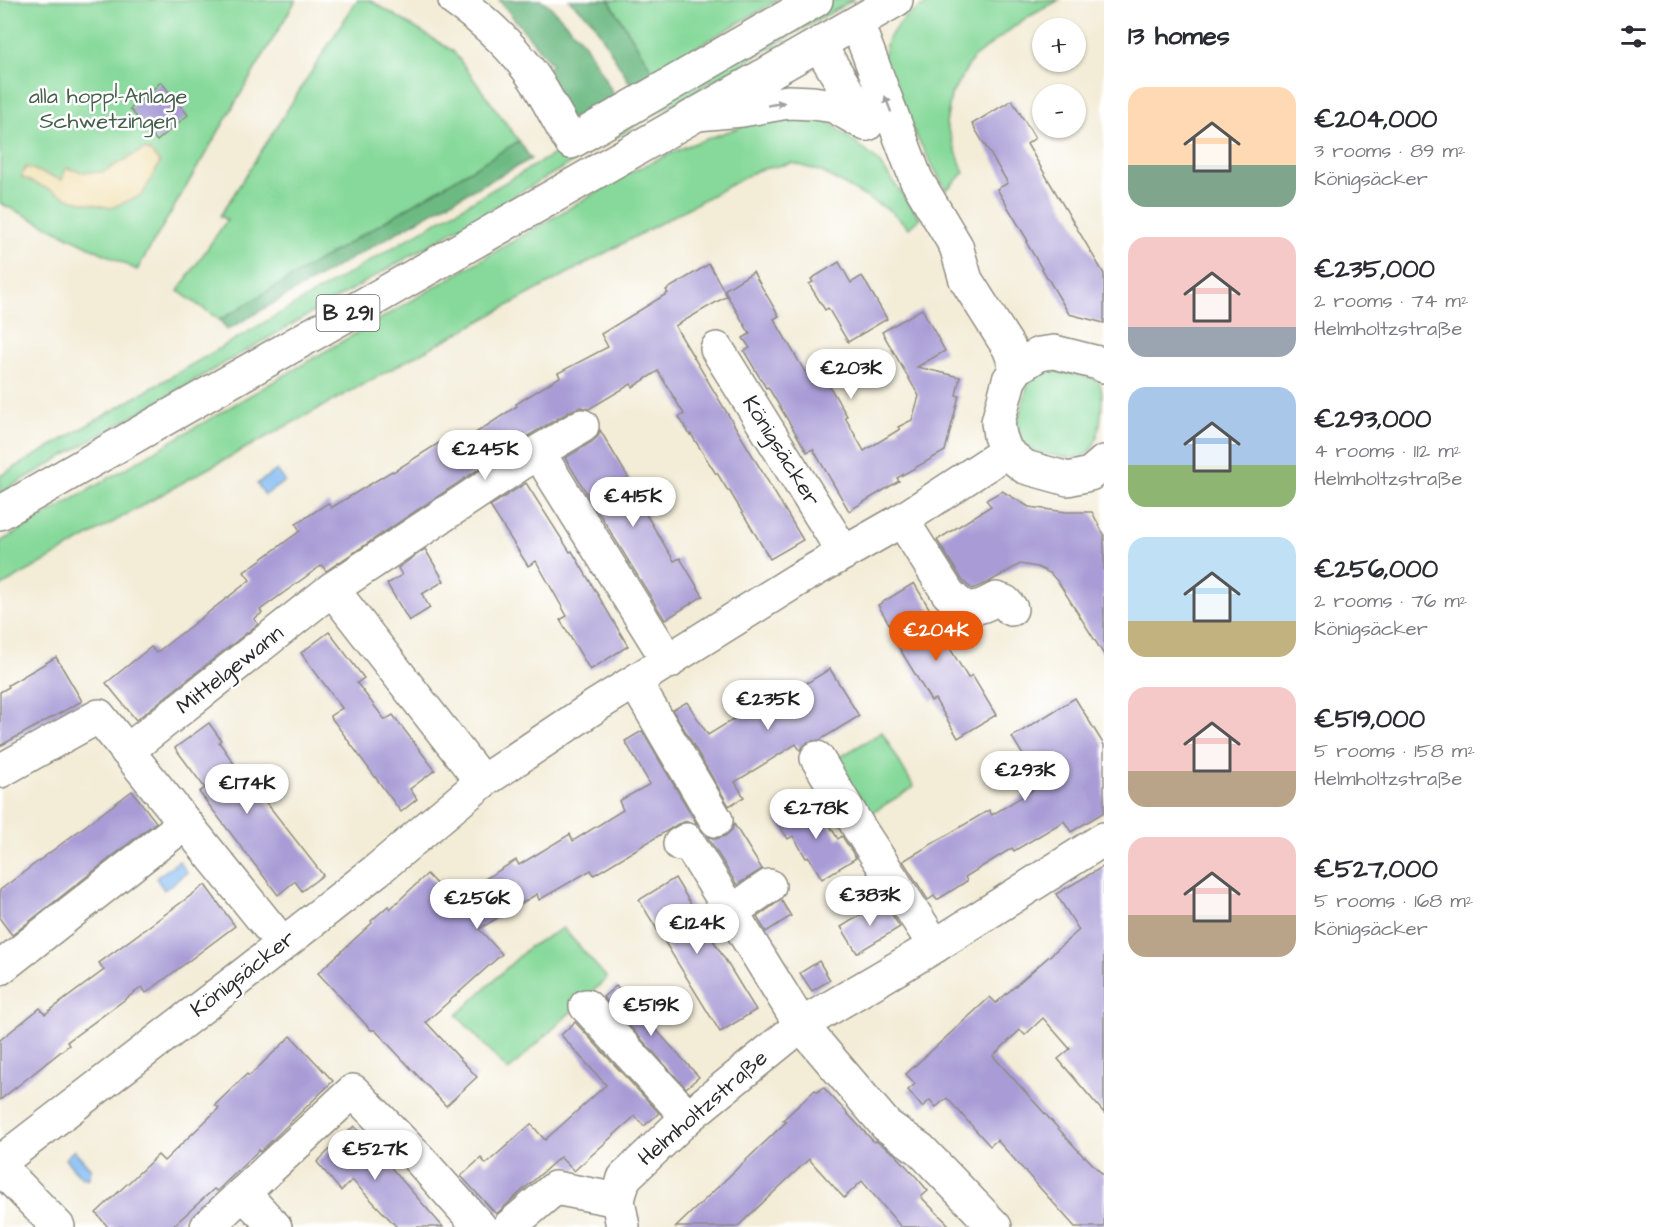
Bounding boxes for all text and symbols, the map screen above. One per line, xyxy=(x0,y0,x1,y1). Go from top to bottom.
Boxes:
map controls xyxy=(1032,18,1086,138)
button: + xyxy=(1032,18,1086,72)
text: 13 homes xyxy=(1128,18,1230,54)
icon: filters xyxy=(1617,20,1650,53)
park label: alla hopp!-Anlage Schwetzingen xyxy=(29,81,187,138)
button: − xyxy=(1032,84,1086,138)
one-way arrow xyxy=(883,95,893,113)
one-way arrow xyxy=(767,99,786,108)
text: €204,000 xyxy=(1314,101,1437,137)
icon: home xyxy=(1176,111,1248,183)
text: 3 rooms · 89 m² xyxy=(1314,137,1466,165)
text: Königsäcker xyxy=(1314,165,1428,193)
text: €235,000 xyxy=(1314,251,1435,287)
icon: home xyxy=(1176,261,1248,333)
text: 2 rooms · 74 m² xyxy=(1314,287,1468,315)
road number: B 291 xyxy=(316,295,380,331)
text: Helmholtzstraße xyxy=(1314,315,1462,343)
pin: €203K xyxy=(809,349,893,400)
text: €203K xyxy=(820,354,882,382)
street label: Königsäcker xyxy=(734,390,827,513)
text: €293,000 xyxy=(1314,401,1431,437)
icon: home xyxy=(1176,411,1248,483)
pin: €245K xyxy=(443,430,527,481)
text: €245K xyxy=(451,435,519,463)
text: 4 rooms · 112 m² xyxy=(1314,437,1461,465)
text: Helmholtzstraße xyxy=(1314,465,1462,493)
pin: €415K xyxy=(591,477,675,528)
text: €415K xyxy=(604,482,662,510)
text: €256,000 xyxy=(1314,551,1438,587)
icon: home xyxy=(1176,561,1248,633)
text: 2 rooms · 76 m² xyxy=(1314,587,1467,615)
pin: €204K xyxy=(894,611,978,662)
text: Königsäcker xyxy=(1314,615,1428,643)
text: €204K xyxy=(903,616,969,644)
street label: Mittelgewann xyxy=(170,618,291,723)
pin: €235K xyxy=(726,680,810,731)
text: €235K xyxy=(736,685,800,713)
text: €519,000 xyxy=(1314,701,1425,737)
icon: home xyxy=(1176,711,1248,783)
text: 5 rooms · 158 m² xyxy=(1314,737,1475,765)
pin: €293K xyxy=(983,751,1067,802)
text: €293K xyxy=(994,756,1056,784)
pin: €174K xyxy=(205,764,289,815)
text: Helmholtzstraße xyxy=(1314,765,1462,793)
text: €174K xyxy=(219,769,275,797)
pin: €278K xyxy=(774,789,858,840)
text: €278K xyxy=(784,794,848,822)
text: €527,000 xyxy=(1314,851,1438,887)
icon: home xyxy=(1176,861,1248,933)
pin: €383K xyxy=(828,876,912,927)
pin: €256K xyxy=(435,879,519,930)
text: €383K xyxy=(839,881,901,909)
text: €256K xyxy=(444,884,510,912)
text: 5 rooms · 168 m² xyxy=(1314,887,1473,915)
pin: €124K xyxy=(655,904,739,955)
text: €124K xyxy=(669,909,725,937)
text: Königsäcker xyxy=(1314,915,1428,943)
street label: Königsäcker xyxy=(184,923,302,1026)
pin: €519K xyxy=(609,986,693,1037)
text: €519K xyxy=(623,991,679,1019)
street label: Helmholtzstraße xyxy=(631,1043,775,1173)
pin: €527K xyxy=(333,1130,417,1181)
text: €527K xyxy=(342,1135,408,1163)

